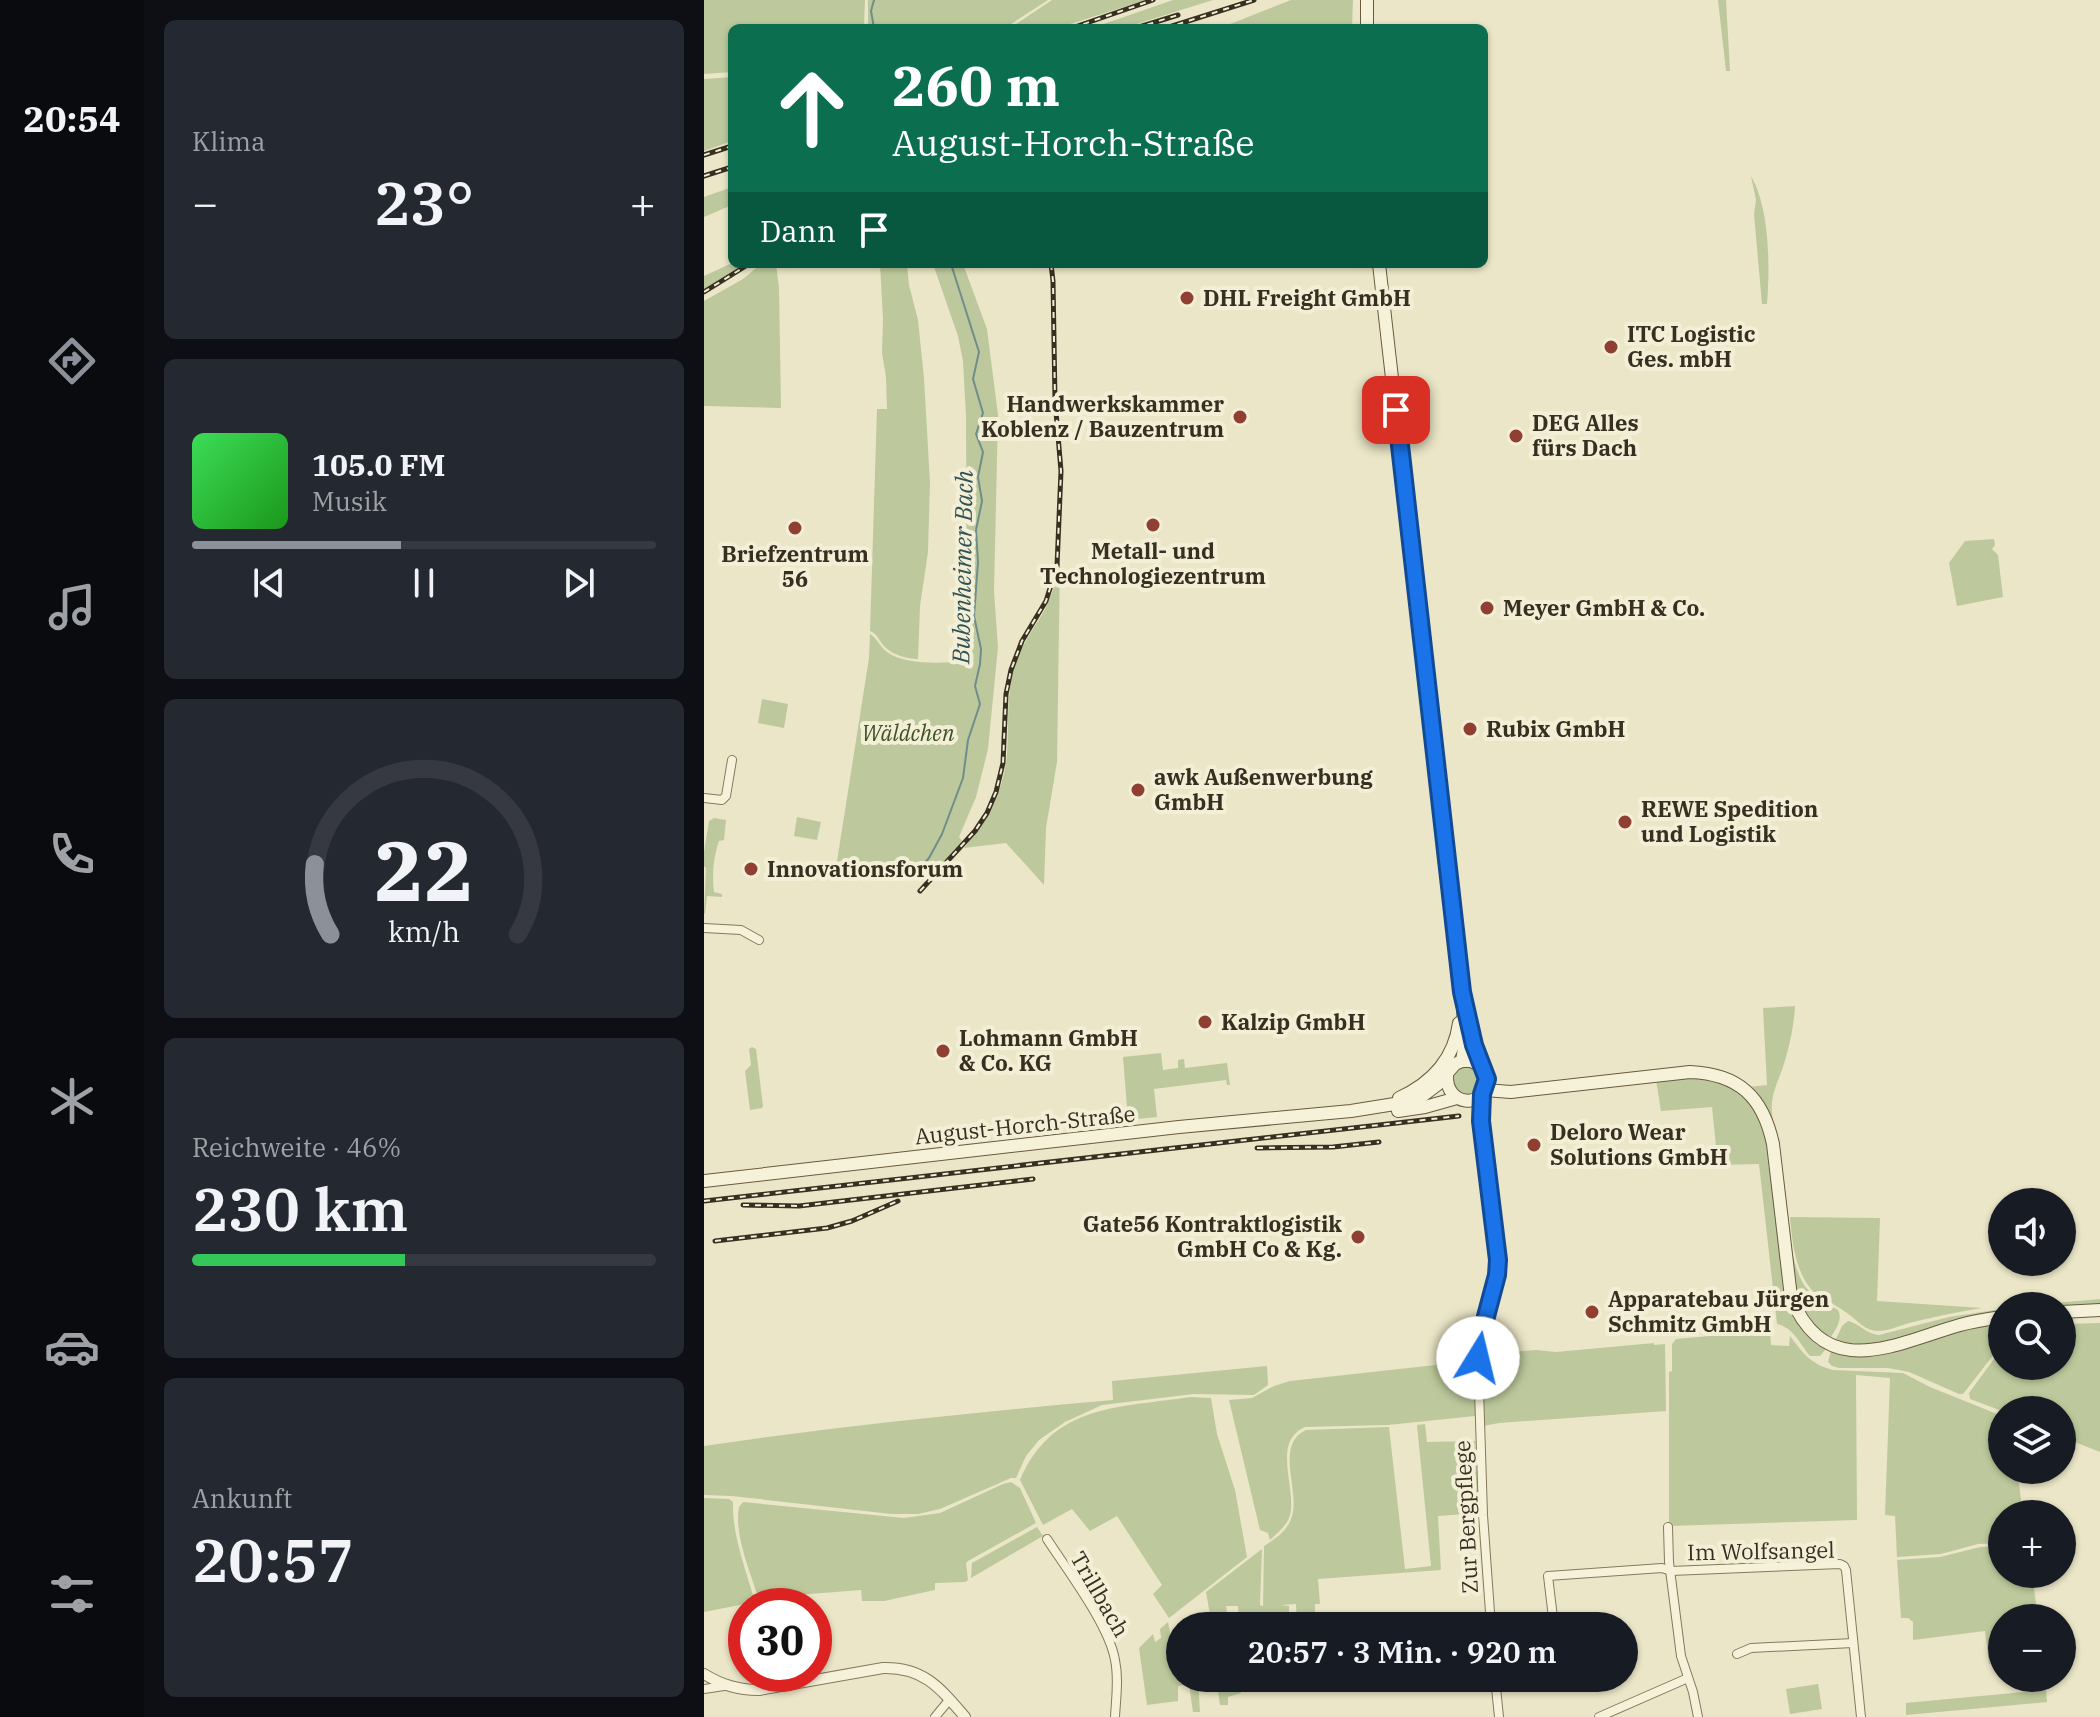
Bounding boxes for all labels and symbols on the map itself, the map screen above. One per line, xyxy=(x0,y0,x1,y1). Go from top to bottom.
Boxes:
place label: DHL Freight GmbH xyxy=(1203,283,1411,312)
marker: DHL Freight GmbH xyxy=(1178,289,1196,307)
place label: ITC Logistic Ges. mbH xyxy=(1627,319,1756,373)
marker: ITC Logistic Ges. mbH xyxy=(1602,338,1620,356)
pin xyxy=(1362,376,1430,444)
place label: Handwerkskammer Koblenz / Bauzentrum xyxy=(981,389,1224,443)
marker: Handwerkskammer Koblenz / Bauzentrum xyxy=(1231,408,1249,426)
place label: DEG Alles fürs Dach xyxy=(1532,408,1639,462)
marker: DEG Alles fürs Dach xyxy=(1507,427,1525,445)
water label: Bubenheimer Bach xyxy=(944,470,980,665)
marker: Metall- und Technologiezentrum xyxy=(1144,516,1162,534)
marker: Briefzentrum 56 xyxy=(786,519,804,537)
place label: Metall- und Technologiezentrum xyxy=(1040,536,1266,590)
place label: Briefzentrum 56 xyxy=(721,539,869,593)
place label: Meyer GmbH & Co. xyxy=(1503,593,1705,622)
marker: Meyer GmbH & Co. xyxy=(1478,599,1496,617)
place label: Rubix GmbH xyxy=(1486,714,1625,743)
park label: Wäldchen xyxy=(862,718,955,747)
marker: Rubix GmbH xyxy=(1461,720,1479,738)
place label: awk Außenwerbung GmbH xyxy=(1154,762,1373,816)
marker: awk Außenwerbung GmbH xyxy=(1129,781,1147,799)
place label: REWE Spedition und Logistik xyxy=(1641,794,1818,848)
marker: REWE Spedition und Logistik xyxy=(1616,813,1634,831)
place label: Innovationsforum xyxy=(767,854,963,883)
marker: Innovationsforum xyxy=(742,860,760,878)
place label: Kalzip GmbH xyxy=(1221,1007,1365,1036)
marker: Kalzip GmbH xyxy=(1196,1013,1214,1031)
place label: Lohmann GmbH & Co. KG xyxy=(959,1023,1138,1077)
marker: Lohmann GmbH & Co. KG xyxy=(934,1042,952,1060)
street label: August-Horch-Straße xyxy=(913,1099,1137,1151)
place label: Deloro Wear Solutions GmbH xyxy=(1550,1117,1728,1171)
marker: Deloro Wear Solutions GmbH xyxy=(1525,1136,1543,1154)
place label: Gate56 Kontraktlogistik GmbH Co & Kg. xyxy=(1083,1209,1342,1263)
marker: Gate56 Kontraktlogistik GmbH Co & Kg. xyxy=(1349,1228,1367,1246)
place label: Apparatebau Jürgen Schmitz GmbH xyxy=(1608,1284,1829,1338)
marker: Apparatebau Jürgen Schmitz GmbH xyxy=(1583,1303,1601,1321)
position arrow xyxy=(1436,1316,1520,1400)
street label: Zur Bergpflege xyxy=(1447,1440,1484,1594)
street label: Im Wolfsangel xyxy=(1687,1535,1835,1566)
street label: Trillbach xyxy=(1064,1546,1137,1642)
speed limit sign: 30 xyxy=(728,1588,832,1692)

